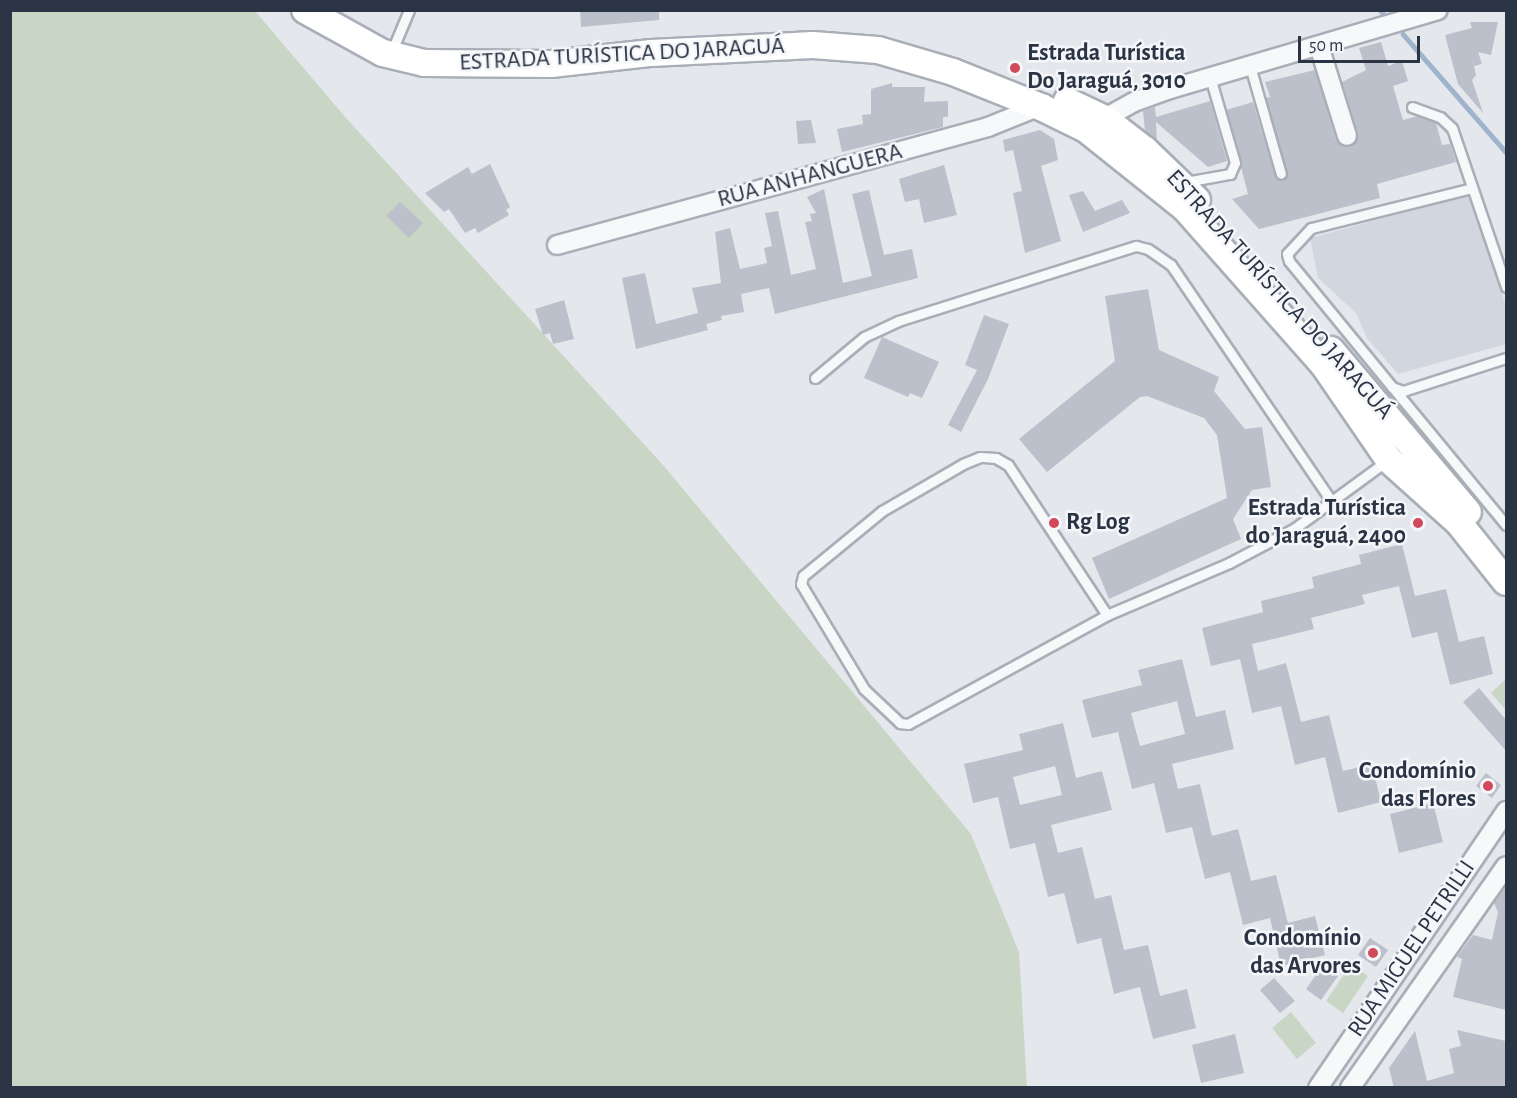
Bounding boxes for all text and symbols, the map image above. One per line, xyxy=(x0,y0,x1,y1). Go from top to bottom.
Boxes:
scale bar xyxy=(1301,24,1422,62)
street label: ESTRADA TURÍSTICA DO JARAGUÁ xyxy=(459,32,785,78)
text: 50 m xyxy=(1309,37,1343,55)
place label: Estrada Turística Do Jaraguá, 3010 xyxy=(1027,40,1186,96)
marker: Estrada Turística Do Jaraguá, 3010 xyxy=(1008,61,1022,75)
street label: RUA ANHANGUERA xyxy=(715,138,905,214)
street label: ESTRADA TURÍSTICA DO JARAGUÁ xyxy=(1159,164,1399,426)
place label: Estrada Turística do Jaraguá, 2400 xyxy=(1246,495,1406,551)
place label: Rg Log xyxy=(1066,509,1130,537)
marker: Rg Log xyxy=(1047,516,1061,530)
marker: Estrada Turística do Jaraguá, 2400 xyxy=(1411,516,1425,530)
place label: Condomínio das Flores xyxy=(1359,758,1476,814)
marker: Condomínio das Flores xyxy=(1481,779,1495,793)
street label: RUA MIGUEL PETRILLI xyxy=(1342,855,1482,1043)
place label: Condomínio das Arvores xyxy=(1244,925,1361,981)
marker: Condomínio das Arvores xyxy=(1366,946,1380,960)

